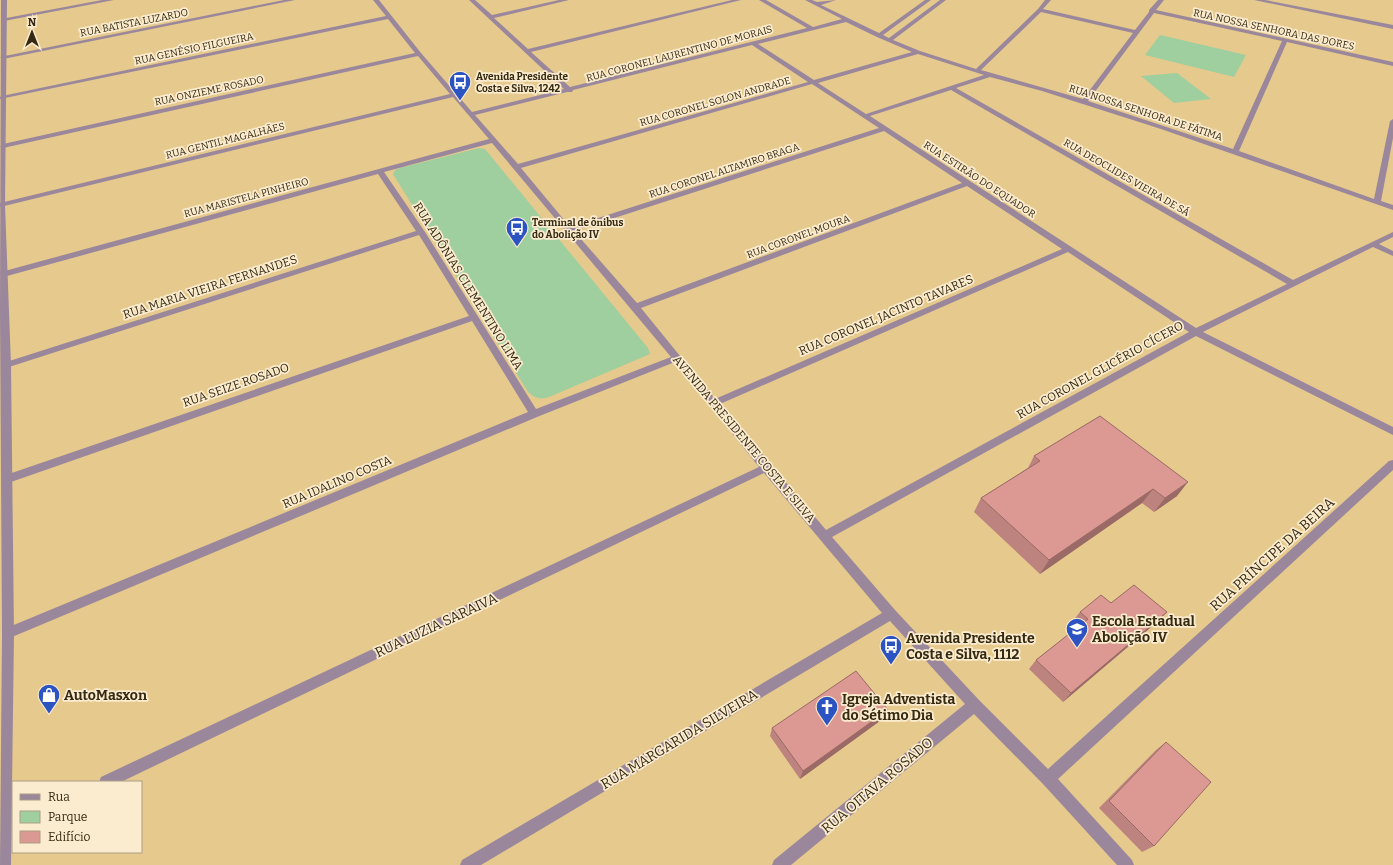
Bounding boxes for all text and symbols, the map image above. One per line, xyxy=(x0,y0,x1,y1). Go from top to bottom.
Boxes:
street label: RUA BATISTA LUZARDO xyxy=(79,7,189,39)
street label: RUA NOSSA SENHORA DAS DORES xyxy=(1192,7,1355,53)
north arrow xyxy=(12,12,52,52)
text: N xyxy=(28,16,37,29)
street label: RUA CORONEL LAURENTINO DE MORAIS xyxy=(585,23,774,85)
street label: RUA GENÉSIO FILGUEIRA xyxy=(133,28,256,67)
bus stop icon: Avenida Presidente Costa e Silva, 1242 xyxy=(447,69,473,102)
place label: Avenida Presidente Costa e Silva, 1242 xyxy=(476,71,569,95)
street label: RUA ONZIEME ROSADO xyxy=(153,74,265,108)
street label: RUA CORONEL SOLON ANDRADE xyxy=(639,75,792,129)
street label: RUA NOSSA SENHORA DE FÁTIMA xyxy=(1067,80,1226,144)
street label: RUA GENTIL MAGALHÃES xyxy=(164,119,286,162)
street label: RUA DEOCLIDES VIEIRA DE SÁ xyxy=(1061,135,1193,219)
street label: RUA ESTIRÃO DO EQUADOR xyxy=(921,138,1039,221)
street label: RUA CORONEL ALTAMIRO BRAGA xyxy=(648,141,802,201)
street label: RUA MARISTELA PINHEIRO xyxy=(183,176,310,220)
street label: RUA ADÔNIAS CLEMENTINO LIMA xyxy=(411,199,527,373)
street label: RUA CORONEL MOURA xyxy=(745,212,852,261)
bus stop icon: Terminal de õnibus do Abolição IV xyxy=(504,215,530,248)
place label: Terminal de õnibus do Abolição IV xyxy=(532,217,623,241)
street label: RUA MARIA VIEIRA FERNANDES xyxy=(121,252,299,322)
street label: RUA CORONEL JACINTO TAVARES xyxy=(797,272,975,358)
street label: RUA CORONEL GLICÉRIO CÍCERO xyxy=(1014,317,1186,422)
street label: AVENIDA PRESIDENTE COSTA E SILVA xyxy=(670,353,818,526)
street label: RUA SEIZE ROSADO xyxy=(181,360,291,410)
street label: RUA IDALINO COSTA xyxy=(280,453,394,511)
street label: RUA PRÍNCIPE DA BEIRA xyxy=(1206,493,1338,615)
street label: RUA LUZIA SARAIVA xyxy=(372,590,500,661)
place label: Escola Estadual Abolição IV xyxy=(1092,613,1195,646)
school or university icon: Escola Estadual Abolição IV xyxy=(1064,616,1090,649)
place label: Avenida Presidente Costa e Silva, 1112 xyxy=(906,630,1035,663)
bus stop icon: Avenida Presidente Costa e Silva, 1112 xyxy=(878,633,904,666)
shop icon: AutoMasxon xyxy=(36,682,62,715)
street label: RUA MARGARIDA SILVEIRA xyxy=(598,686,761,793)
place label: AutoMasxon xyxy=(64,687,147,704)
place label: Igreja Adventista do Sétimo Dia xyxy=(842,691,956,724)
church icon: Igreja Adventista do Sétimo Dia xyxy=(814,694,840,727)
street label: RUA OITAVA ROSADO xyxy=(818,734,937,837)
legend xyxy=(12,781,142,853)
text: Rua xyxy=(48,790,70,804)
text: Parque xyxy=(48,810,87,824)
text: Edifício xyxy=(48,830,90,844)

